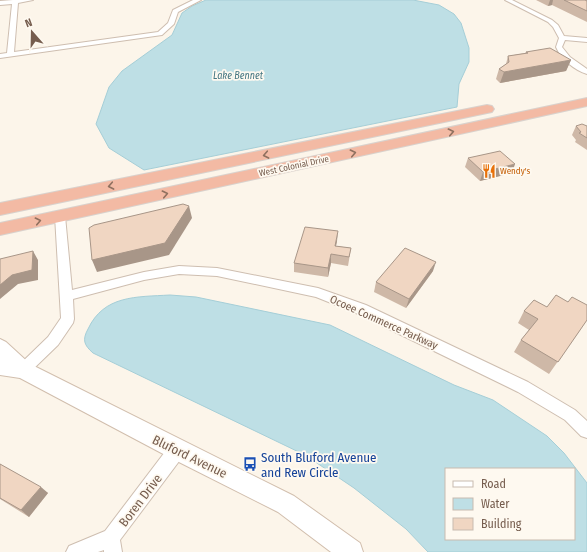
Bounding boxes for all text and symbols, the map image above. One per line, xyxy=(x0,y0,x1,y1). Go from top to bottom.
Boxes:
north arrow xyxy=(12,12,52,52)
text: N xyxy=(23,16,34,30)
water label: Lake Bennet xyxy=(213,70,264,82)
one-way arrow xyxy=(448,128,454,136)
one-way arrow xyxy=(263,150,269,158)
one-way arrow xyxy=(350,150,356,158)
street label: West Colonial Drive xyxy=(258,154,330,178)
restaurant icon: Wendy's xyxy=(481,163,497,179)
place label: Wendy's xyxy=(500,166,530,176)
one-way arrow xyxy=(108,181,115,190)
one-way arrow xyxy=(162,190,168,198)
one-way arrow xyxy=(35,217,41,226)
street label: Ocoee Commerce Parkway xyxy=(328,293,440,352)
street label: Bluford Avenue xyxy=(150,432,230,481)
place label: South Bluford Avenue and Rew Circle xyxy=(261,450,377,480)
bus stop icon: South Bluford Avenue and Rew Circle xyxy=(242,456,258,472)
legend xyxy=(445,468,575,540)
street label: Boren Drive xyxy=(116,471,165,530)
text: Road xyxy=(481,477,506,491)
text: Water xyxy=(481,497,510,511)
text: Building xyxy=(481,517,522,531)

